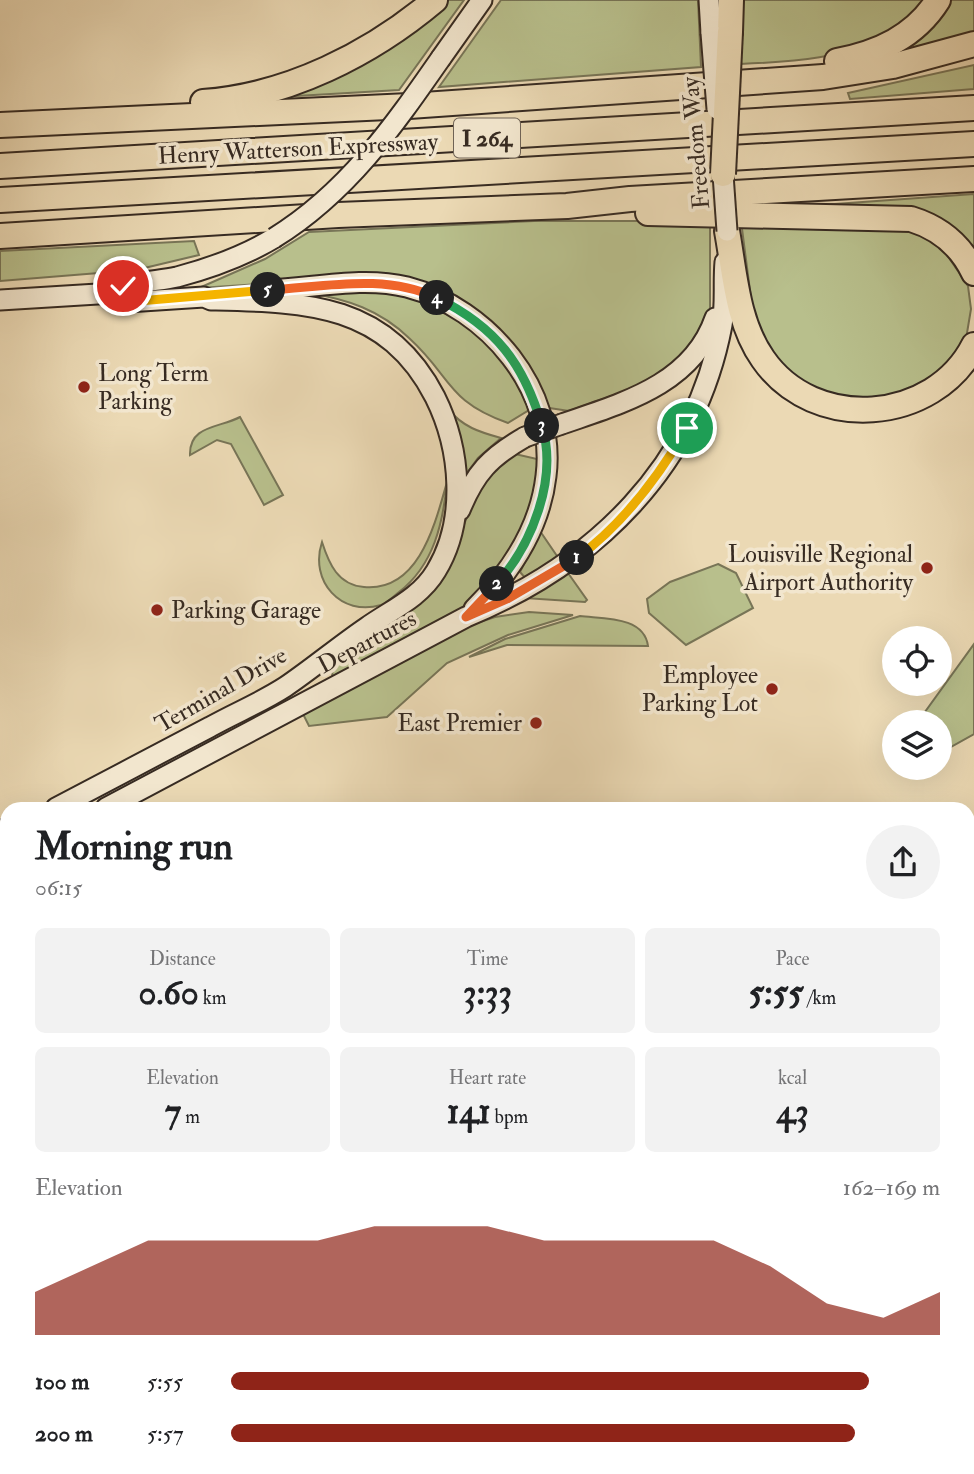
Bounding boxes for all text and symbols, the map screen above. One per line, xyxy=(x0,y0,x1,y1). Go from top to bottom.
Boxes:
street label: Freedom Way xyxy=(675,75,717,211)
road number: I 264 xyxy=(454,119,520,158)
street label: Henry Watterson Expressway xyxy=(157,126,439,172)
pin xyxy=(93,256,153,316)
icon: check xyxy=(104,267,142,305)
pin: 5 xyxy=(250,272,286,308)
text: 5 xyxy=(263,277,272,301)
pin: 4 xyxy=(420,280,454,316)
text: 4 xyxy=(431,285,442,309)
place label: Long Term Parking xyxy=(98,358,209,417)
marker: Long Term Parking xyxy=(76,379,92,395)
pin xyxy=(657,398,717,458)
pin: 3 xyxy=(524,408,560,444)
icon: arrive xyxy=(668,409,706,447)
text: 3 xyxy=(538,413,545,437)
place label: Louisville Regional Airport Authority xyxy=(728,539,913,598)
pin: 1 xyxy=(560,540,594,576)
text: 1 xyxy=(573,545,580,569)
marker: Louisville Regional Airport Authority xyxy=(919,560,935,576)
pin: 2 xyxy=(480,566,514,602)
text: 2 xyxy=(492,571,501,595)
place label: Parking Garage xyxy=(171,595,321,626)
marker: Parking Garage xyxy=(149,602,165,618)
street label: Departures xyxy=(312,603,422,681)
map controls xyxy=(882,626,952,780)
button: locate xyxy=(882,626,952,696)
street label: Terminal Drive xyxy=(150,640,292,740)
place label: Employee Parking Lot xyxy=(642,660,758,719)
marker: Employee Parking Lot xyxy=(764,681,780,697)
place label: East Premier xyxy=(397,708,522,739)
button: layers xyxy=(882,710,952,780)
marker: East Premier xyxy=(528,715,544,731)
text: Morning run xyxy=(35,823,233,871)
button: share xyxy=(866,825,940,899)
text: 06:15 xyxy=(35,873,82,902)
text: Distance xyxy=(149,947,216,971)
text: Time xyxy=(467,947,508,971)
text: Pace xyxy=(775,947,810,971)
text: 0.60 xyxy=(138,971,199,1015)
text: 3:33 xyxy=(463,971,512,1015)
text: 5:55 xyxy=(749,971,804,1015)
text: km xyxy=(199,986,227,1010)
text: /km xyxy=(804,986,836,1010)
text: Elevation xyxy=(146,1066,219,1090)
text: Heart rate xyxy=(449,1066,526,1090)
text: kcal xyxy=(778,1066,807,1090)
text: 7 xyxy=(165,1090,181,1134)
text: 141 xyxy=(447,1090,491,1134)
text: 43 xyxy=(776,1090,809,1134)
text: m xyxy=(181,1105,200,1129)
text: bpm xyxy=(491,1105,528,1129)
text: Elevation xyxy=(35,1173,123,1202)
text: 162–169 m xyxy=(843,1173,940,1202)
text: 100 m xyxy=(35,1367,89,1396)
text: 5:55 xyxy=(147,1367,183,1396)
text: 200 m xyxy=(35,1419,93,1448)
text: 5:57 xyxy=(147,1419,183,1448)

